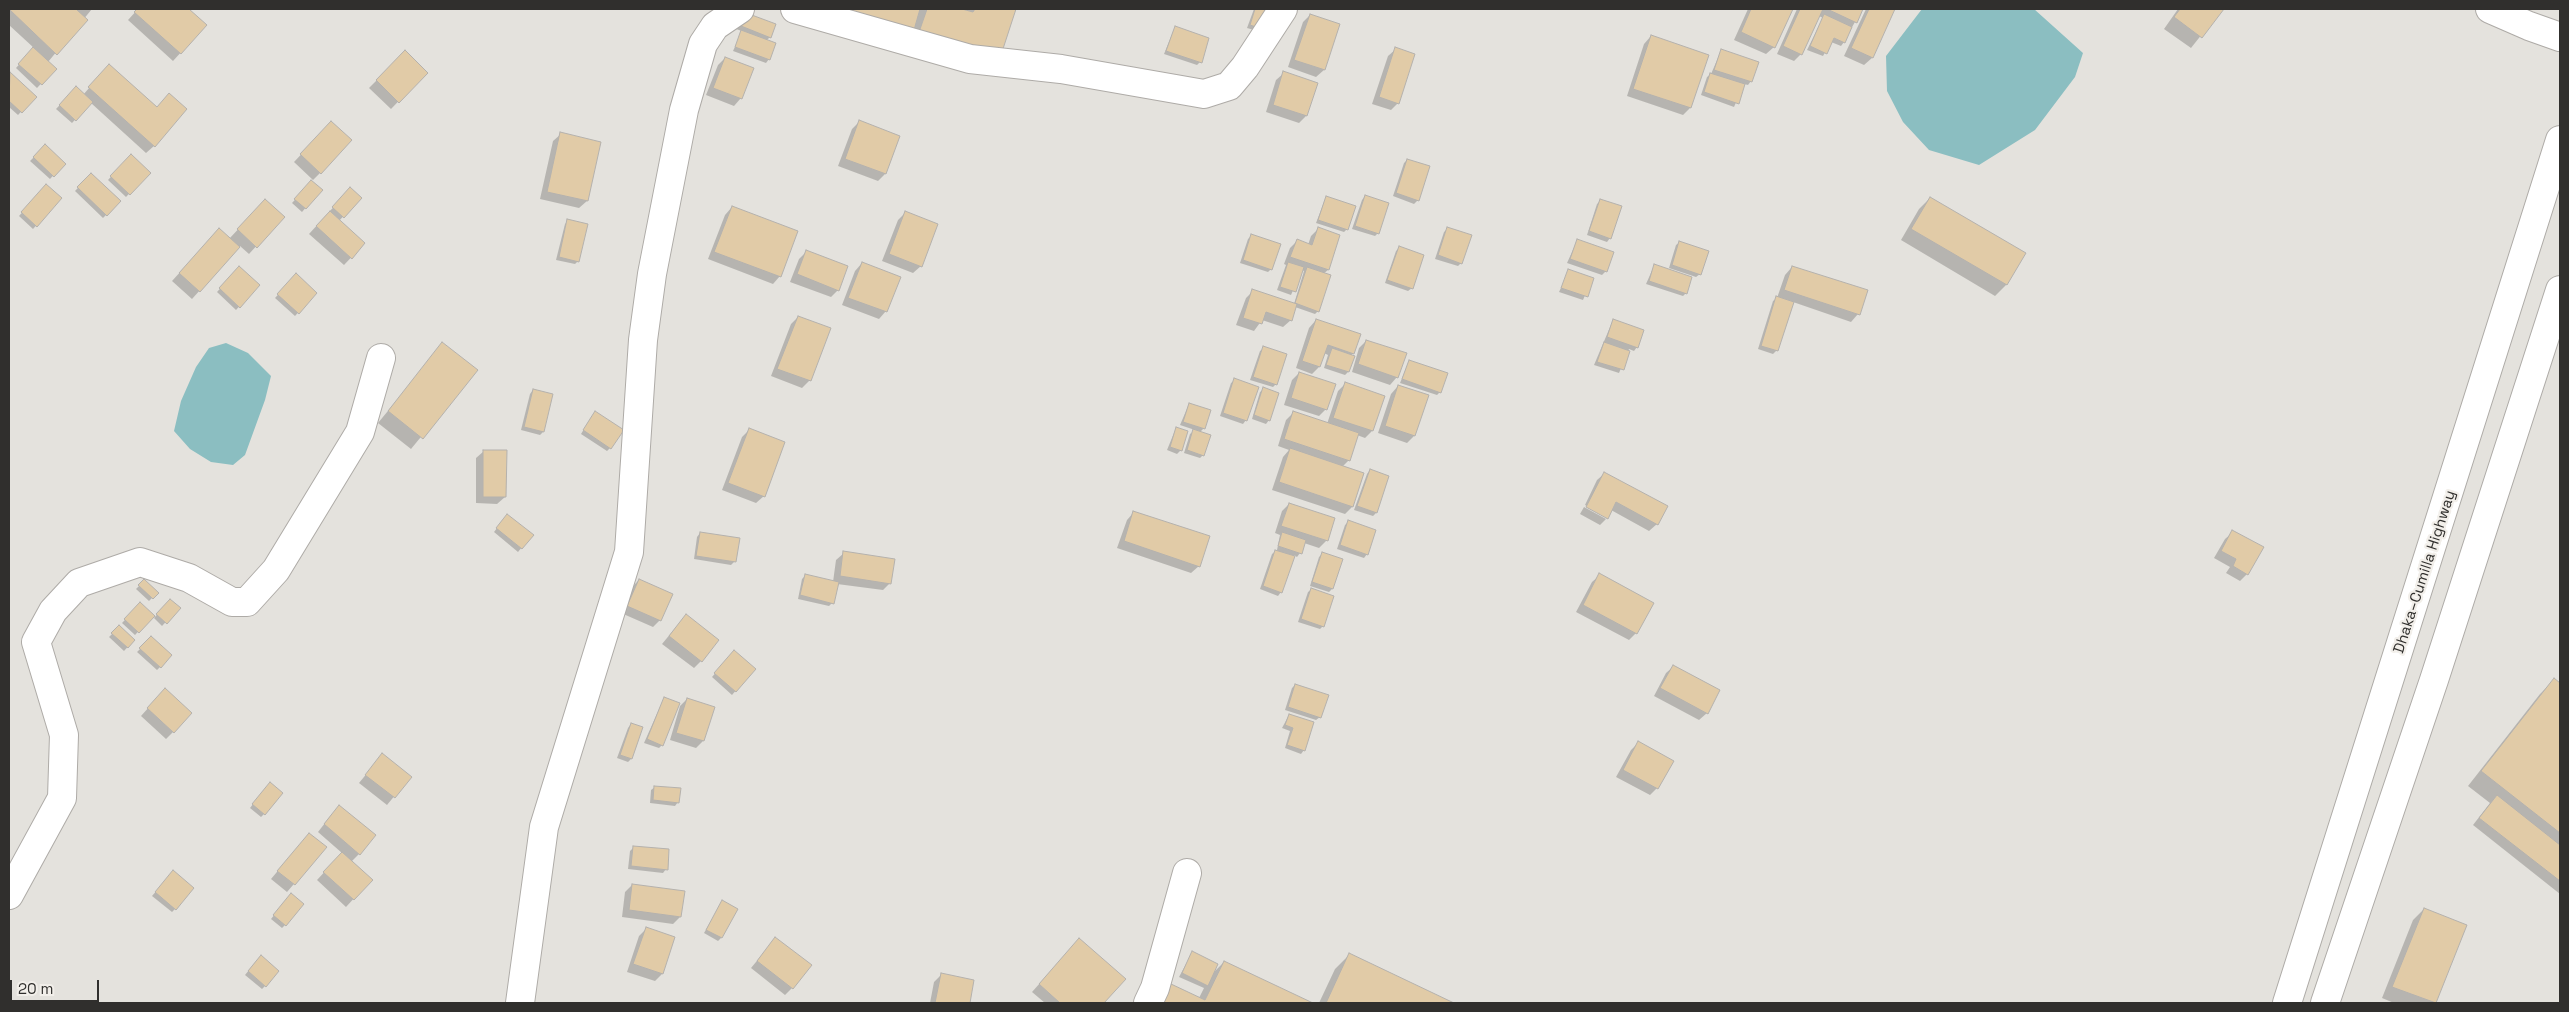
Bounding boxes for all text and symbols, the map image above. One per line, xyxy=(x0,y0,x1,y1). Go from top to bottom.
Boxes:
street label: Dhaka–Cumilla Highway xyxy=(2390,488,2460,656)
scale bar xyxy=(12,970,101,1002)
text: 20 m xyxy=(18,979,53,998)

